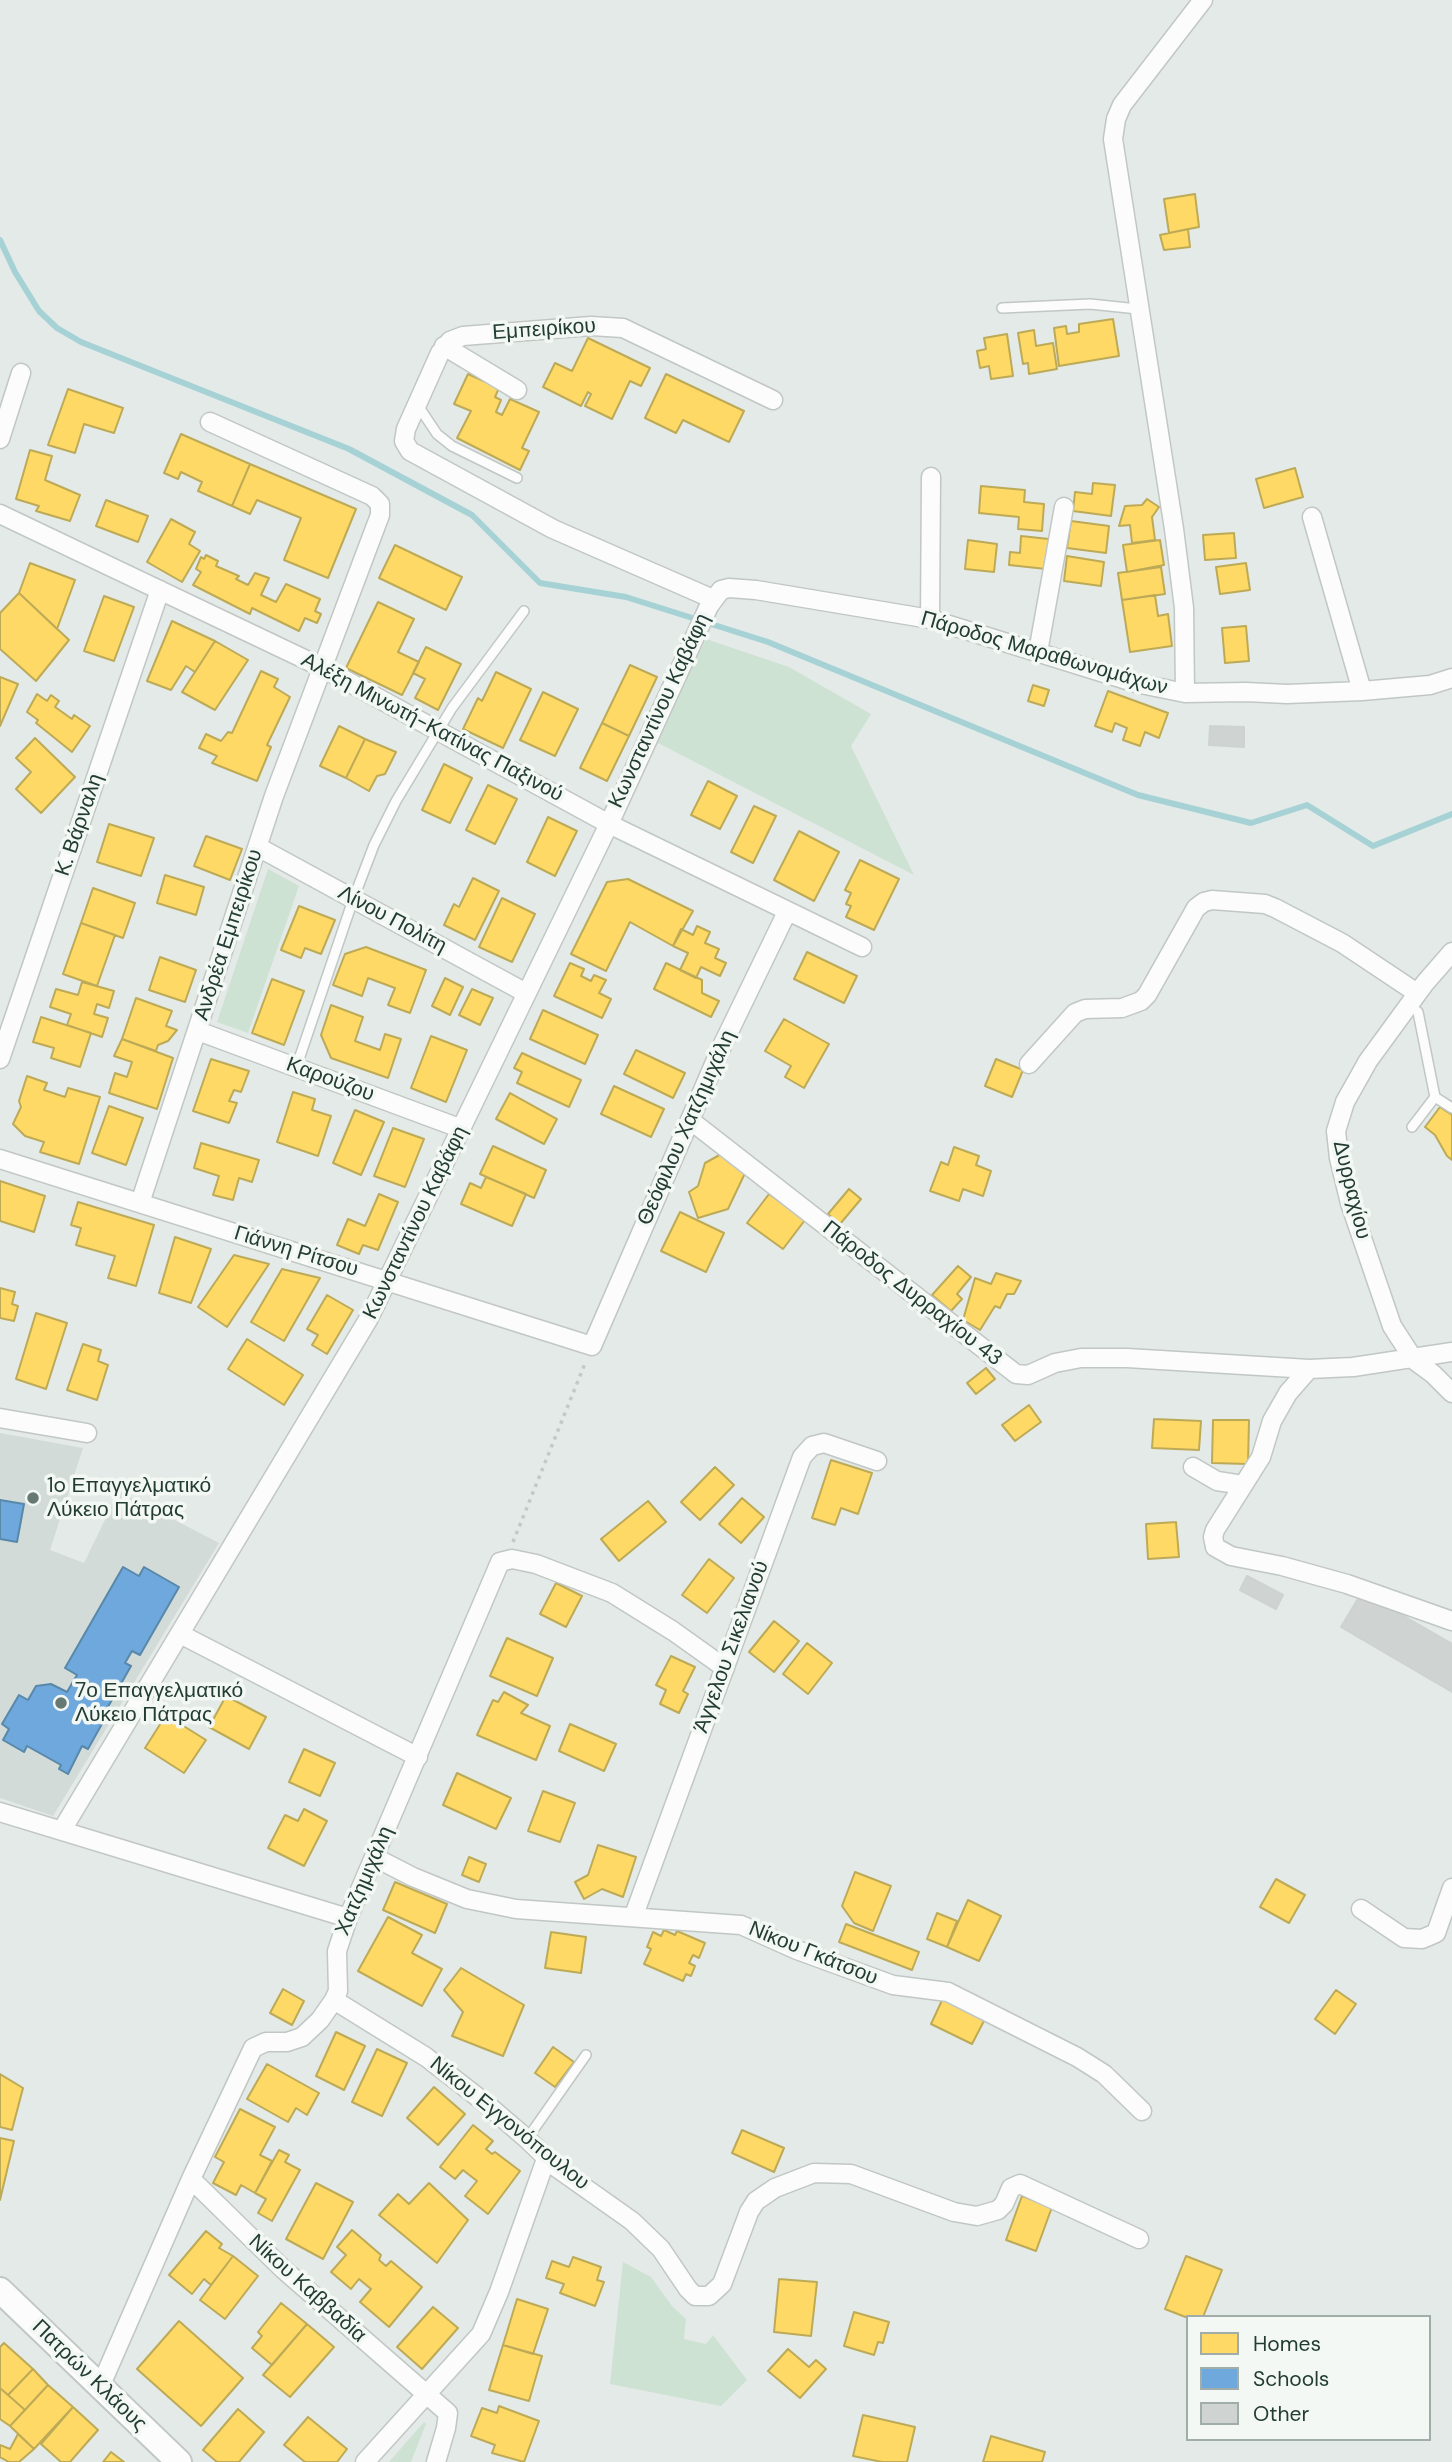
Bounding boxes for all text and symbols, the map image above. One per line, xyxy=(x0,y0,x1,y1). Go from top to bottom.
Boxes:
street label: Εμπειρίκου xyxy=(491,314,597,346)
street label: Πάροδος Μαραθωνομάχων xyxy=(918,607,1170,701)
street label: Κωνσταντίνου Καβάφη xyxy=(604,610,716,812)
street label: Αλέξη Μινωτή-Κατίνας Παξινού xyxy=(297,648,567,808)
street label: Κ. Βάρναλη xyxy=(51,770,109,880)
street label: Ανδρέα Εμπειρίκου xyxy=(189,846,269,1024)
street label: Λίνου Πολίτη xyxy=(333,881,451,959)
street label: Θεόφιλου Χατζημιχάλη xyxy=(633,1027,741,1229)
street label: Καρούζου xyxy=(282,1052,378,1108)
street label: Κωνσταντίνου Καβάφη xyxy=(358,1122,474,1324)
street label: Δυρραχίου xyxy=(1327,1138,1375,1242)
street label: Πάροδος Δυρραχίου 43 xyxy=(817,1216,1007,1372)
street label: Γιάννη Ρίτσου xyxy=(231,1221,361,1283)
place label: 1o Επαγγελματικό Λύκειο Πάτρας xyxy=(47,1473,211,1523)
marker: 1o Επαγγελματικό Λύκειο Πάτρας xyxy=(25,1490,41,1506)
street label: Άγγελου Σικελιανού xyxy=(689,1557,775,1737)
place label: 7ο Επαγγελματικό Λύκειο Πάτρας xyxy=(75,1678,243,1728)
marker: 7ο Επαγγελματικό Λύκειο Πάτρας xyxy=(53,1695,69,1711)
street label: Χατζημιχάλη xyxy=(331,1823,399,1939)
street label: Νίκου Γκάτσου xyxy=(745,1917,881,1991)
street label: Νίκου Εγγονόπουλου xyxy=(424,2052,594,2196)
street label: Νίκου Καββαδία xyxy=(243,2230,371,2348)
street label: Πατρών Κλάους xyxy=(26,2315,152,2437)
legend xyxy=(1186,2315,1431,2441)
text: Homes xyxy=(1253,2330,1321,2358)
text: Schools xyxy=(1253,2365,1329,2393)
text: Other xyxy=(1253,2400,1309,2428)

